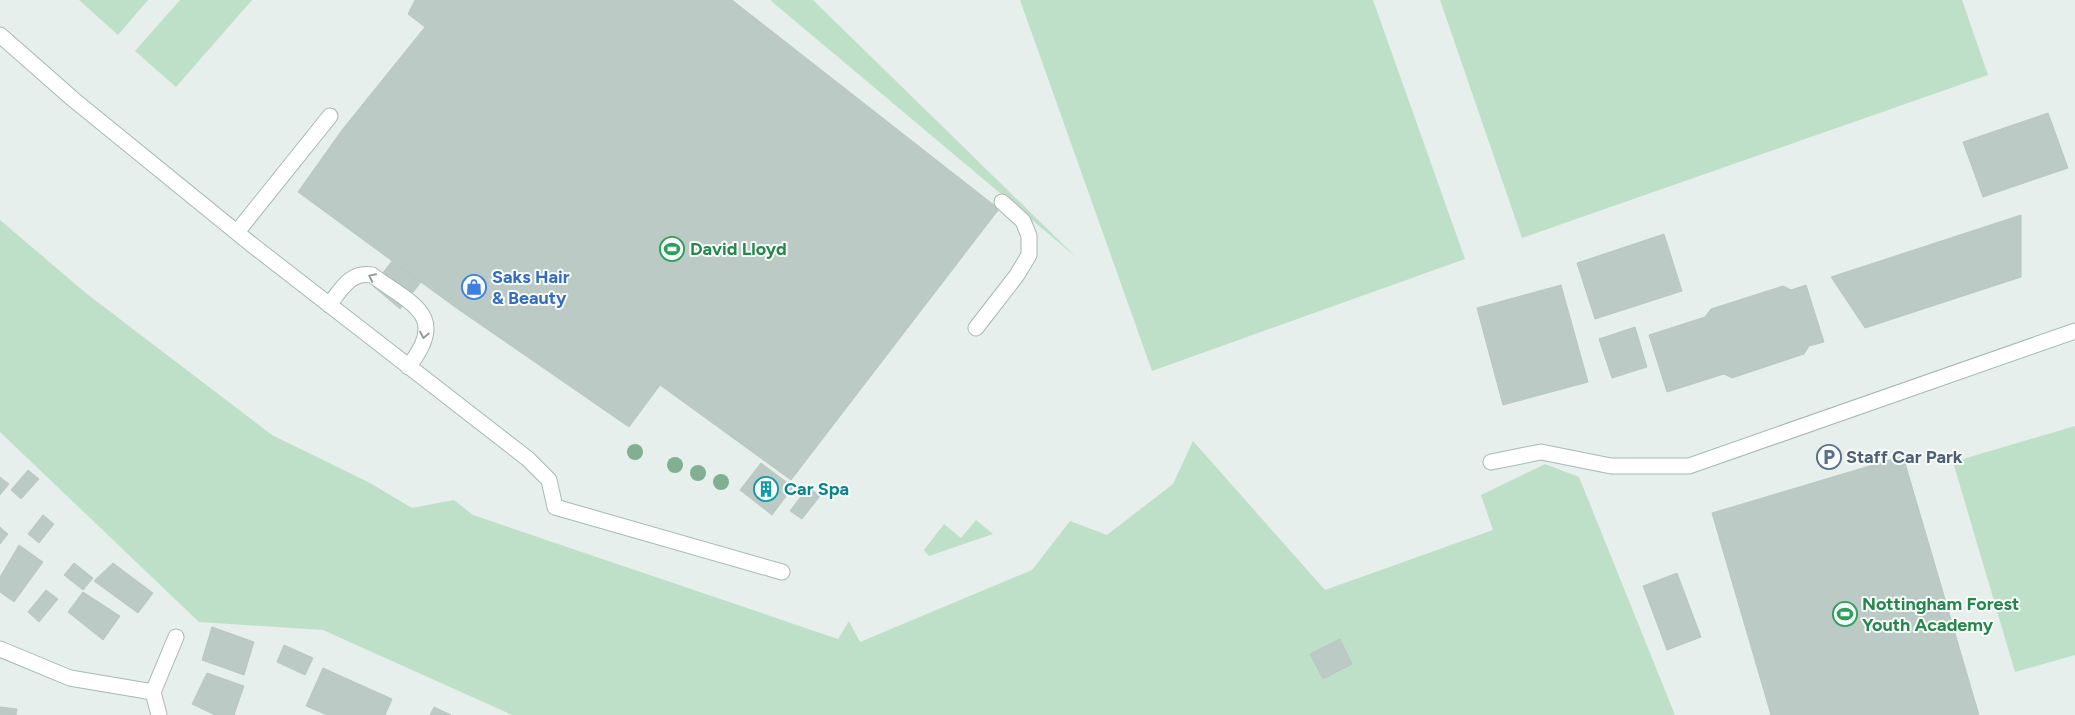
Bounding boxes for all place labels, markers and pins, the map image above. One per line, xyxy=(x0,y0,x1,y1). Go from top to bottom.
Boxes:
sports icon: David Lloyd xyxy=(659,236,685,262)
place label: David Lloyd xyxy=(690,238,787,260)
place label: Saks Hair & Beauty xyxy=(492,266,570,309)
shop icon: Saks Hair & Beauty xyxy=(461,274,487,300)
parking icon: Staff Car Park xyxy=(1816,444,1842,470)
place label: Staff Car Park xyxy=(1846,446,1963,468)
building icon: Car Spa xyxy=(753,476,779,502)
place label: Car Spa xyxy=(784,478,849,500)
place label: Nottingham Forest Youth Academy xyxy=(1862,593,2019,636)
sports icon: Nottingham Forest Youth Academy xyxy=(1832,601,1858,627)

